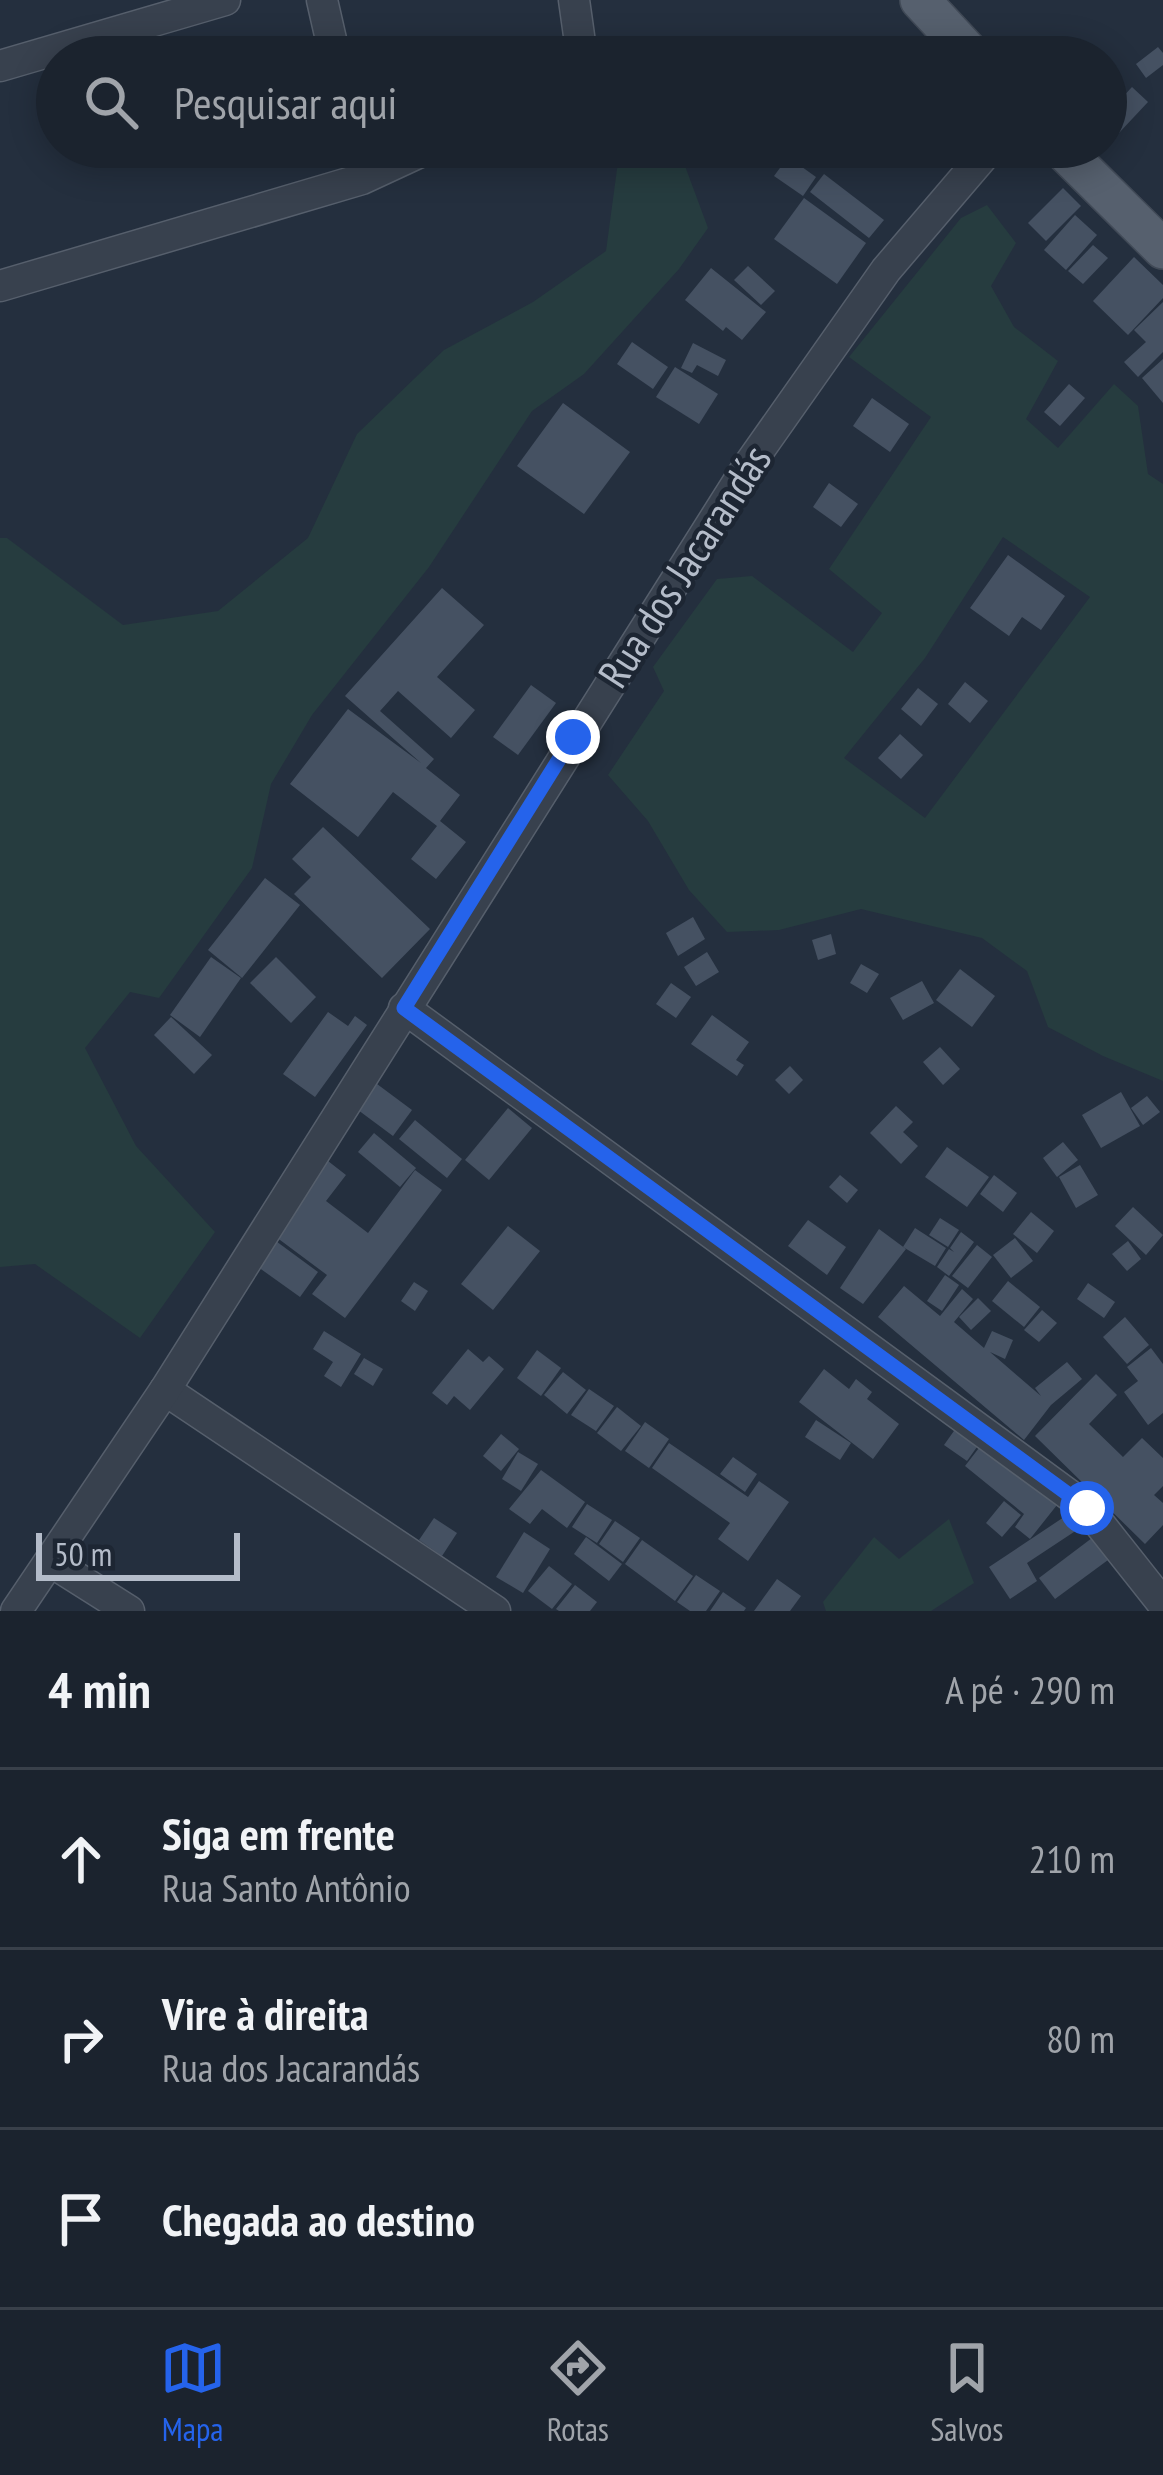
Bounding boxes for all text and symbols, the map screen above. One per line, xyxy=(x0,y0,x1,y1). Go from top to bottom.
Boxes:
search box xyxy=(36,36,1127,168)
icon: search xyxy=(78,69,144,135)
text: Pesquisar aqui xyxy=(174,73,397,131)
street label: Rua dos Jacarandás xyxy=(585,434,783,698)
route end xyxy=(546,710,600,764)
route start xyxy=(1060,1481,1114,1535)
scale bar xyxy=(36,1527,240,1580)
text: 50 m xyxy=(54,1532,112,1575)
text: 4 min xyxy=(48,1656,151,1722)
text: A pé · 290 m xyxy=(945,1664,1115,1715)
text: Siga em frente xyxy=(162,1804,395,1862)
icon: ahead xyxy=(48,1826,114,1892)
text: 210 m xyxy=(1029,1833,1115,1884)
text: Rua Santo Antônio xyxy=(162,1862,411,1913)
text: Vire à direita xyxy=(162,1984,369,2042)
icon: right xyxy=(48,2006,114,2072)
text: 80 m xyxy=(1046,2013,1115,2064)
text: Rua dos Jacarandás xyxy=(162,2042,420,2093)
icon: arrive xyxy=(48,2186,114,2252)
text: Chegada ao destino xyxy=(162,2190,475,2248)
tab: Mapa xyxy=(160,2335,226,2450)
tab: Rotas xyxy=(545,2335,611,2450)
tab: Salvos xyxy=(930,2335,1003,2450)

